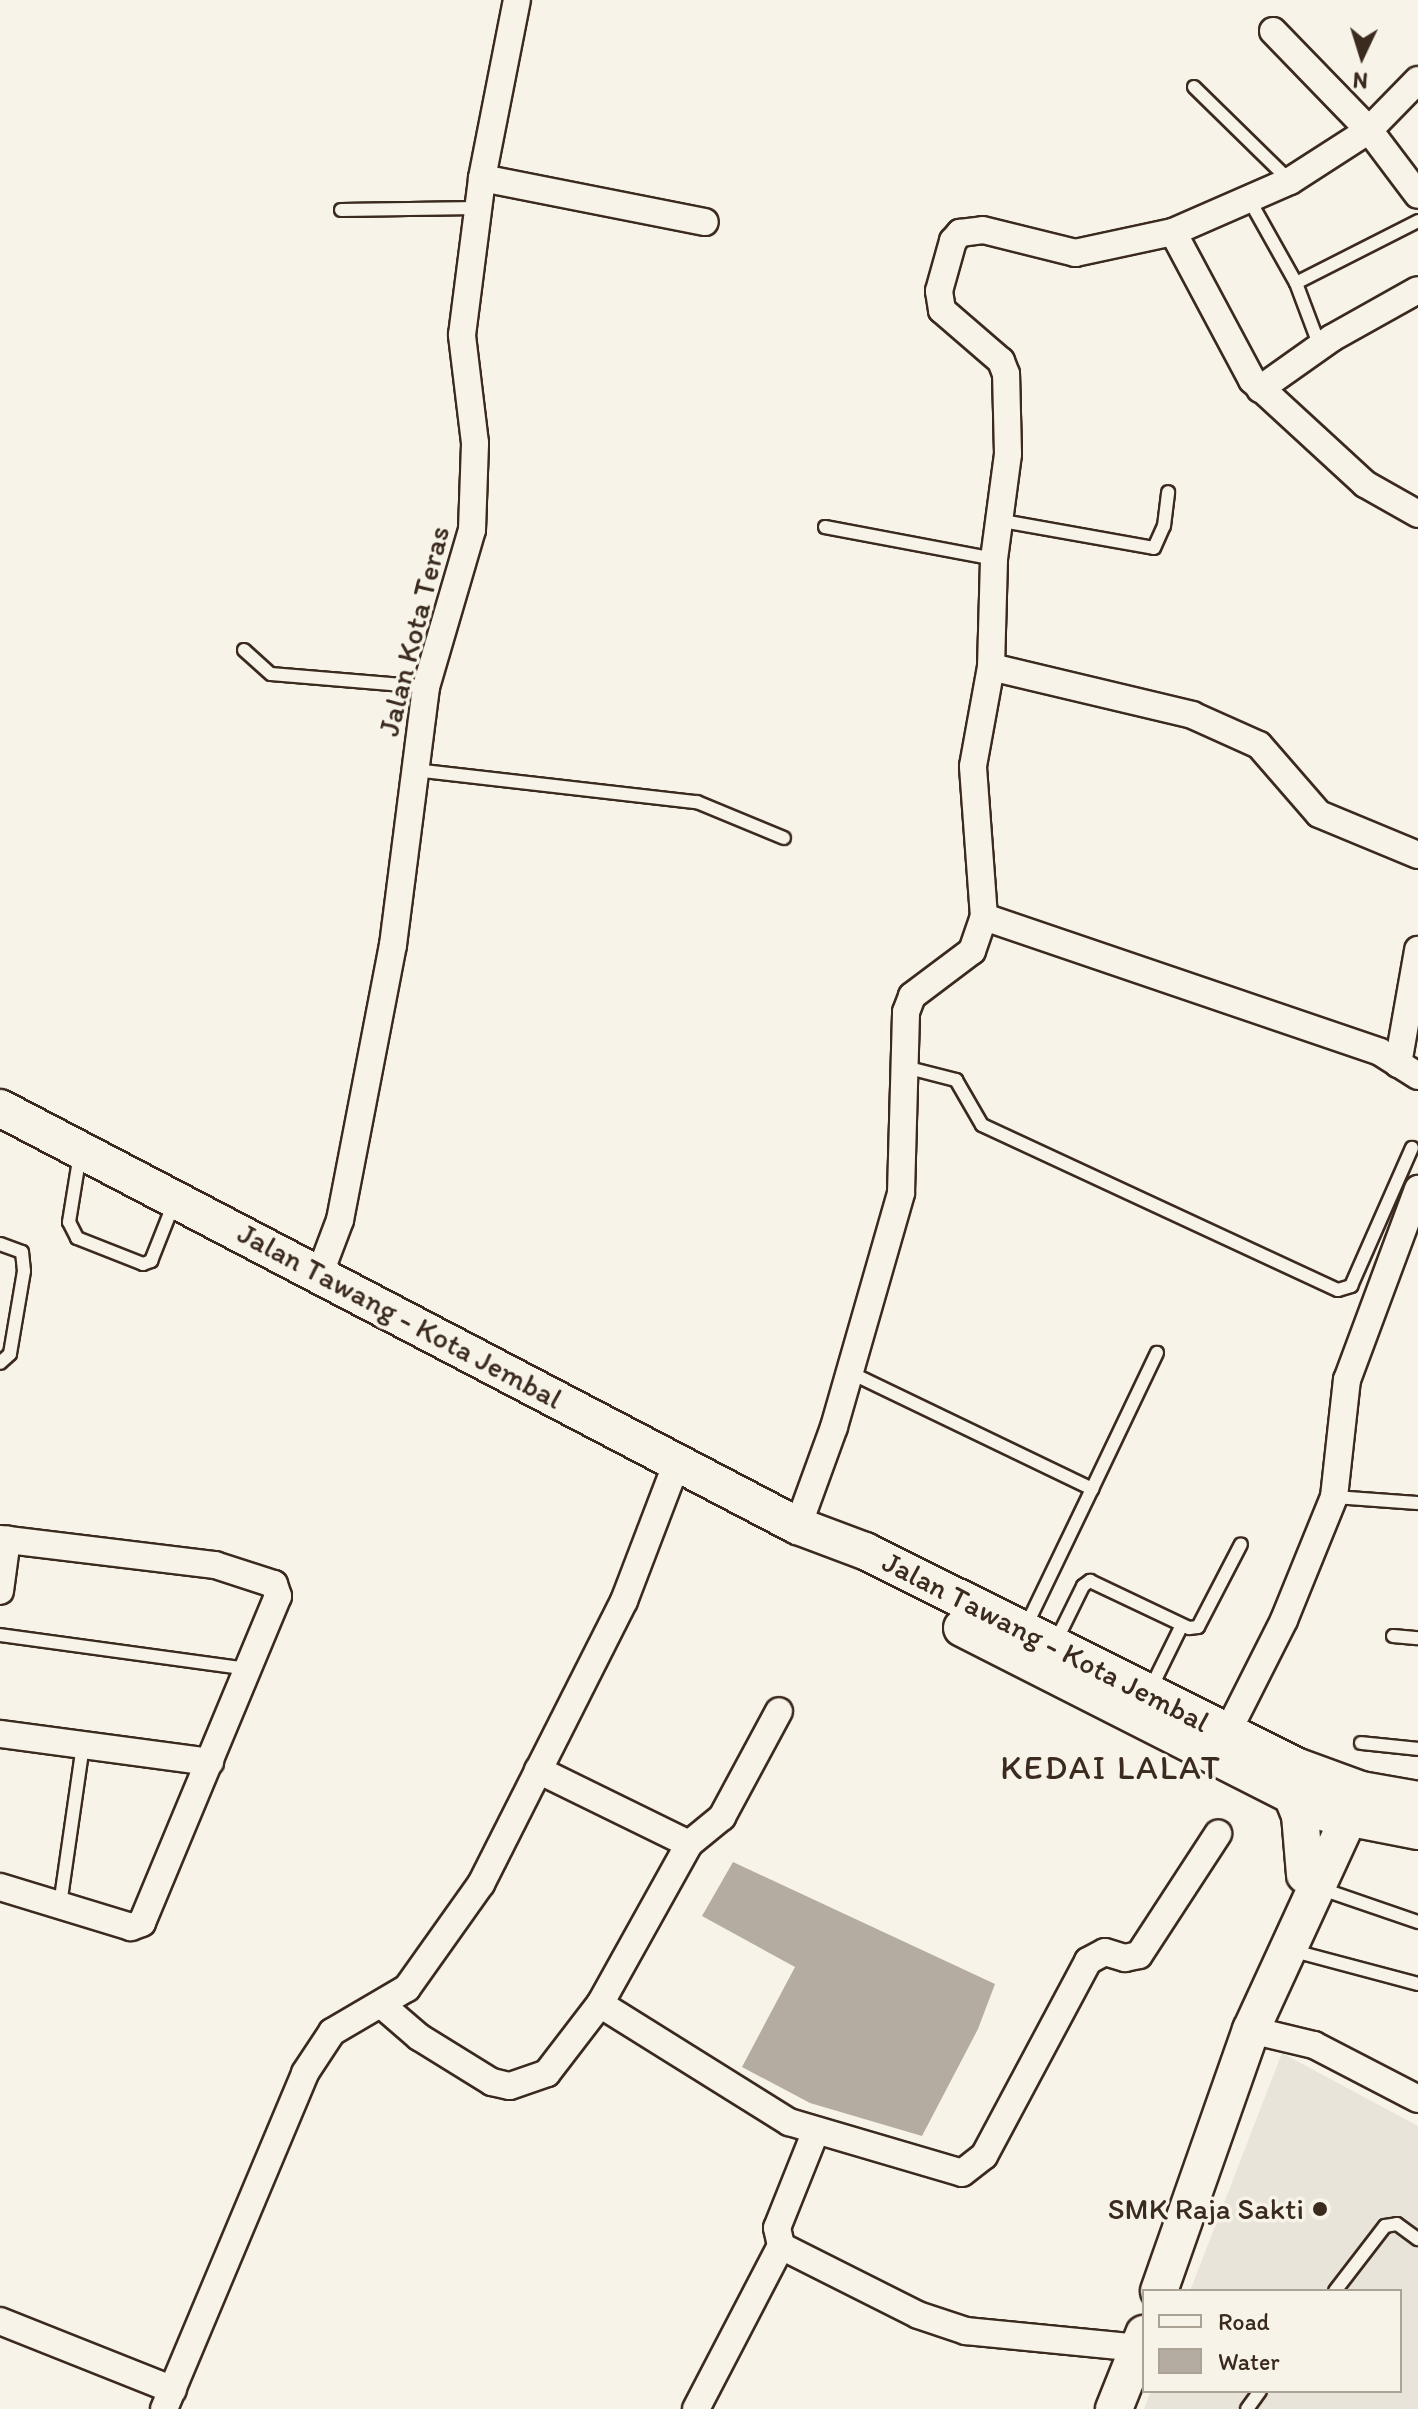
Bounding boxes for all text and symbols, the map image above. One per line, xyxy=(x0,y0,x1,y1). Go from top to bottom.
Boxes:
north arrow xyxy=(1322,16,1402,96)
text: N xyxy=(1352,66,1369,94)
street label: Jalan Kota Teras xyxy=(371,524,457,738)
street label: Jalan Tawang - Kota Jembal xyxy=(234,1216,566,1416)
street label: Jalan Tawang - Kota Jembal xyxy=(879,1545,1213,1739)
district label: KEDAI LALAT xyxy=(999,1748,1223,1788)
place label: SMK Raja Sakti xyxy=(1107,2191,1304,2227)
marker: SMK Raja Sakti xyxy=(1311,2200,1329,2218)
legend xyxy=(1142,2289,1402,2393)
text: Road xyxy=(1218,2307,1270,2336)
text: Water xyxy=(1218,2347,1280,2376)

